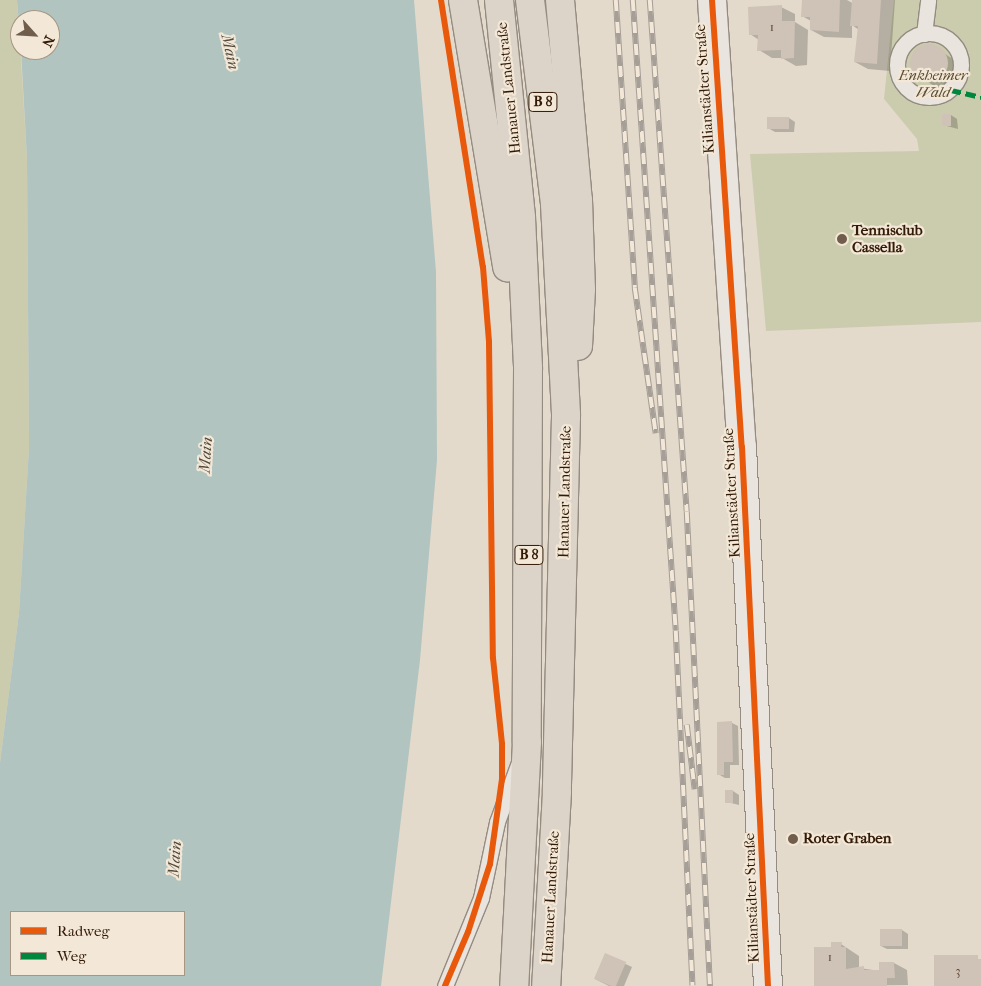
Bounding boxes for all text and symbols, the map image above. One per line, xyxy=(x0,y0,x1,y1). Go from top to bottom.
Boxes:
north arrow xyxy=(10,10,60,60)
street label: Hanauer Landstraße xyxy=(493,21,525,155)
house number: 1 xyxy=(770,21,774,35)
street label: Kilianstädter Straße xyxy=(691,24,719,154)
water label: Main xyxy=(217,32,243,72)
text: N xyxy=(38,33,58,50)
park label: Enkheimer Wald xyxy=(898,66,968,101)
road number: B 8 xyxy=(528,90,558,114)
place label: Tennisclub Cassella xyxy=(852,221,923,256)
marker: Tennisclub Cassella xyxy=(836,233,848,245)
street label: Hanauer Landstraße xyxy=(555,426,575,558)
street label: Kilianstädter Straße xyxy=(720,428,744,558)
water label: Main xyxy=(195,436,217,474)
road number: B 8 xyxy=(514,544,544,566)
street label: Hanauer Landstraße xyxy=(539,830,563,964)
place label: Roter Graben xyxy=(803,830,891,848)
street label: Kilianstädter Straße xyxy=(741,833,763,963)
marker: Roter Graben xyxy=(787,833,799,845)
water label: Main xyxy=(164,840,186,878)
legend xyxy=(10,911,185,976)
text: Radweg xyxy=(57,922,109,940)
text: Weg xyxy=(57,947,86,965)
house number: 1 xyxy=(828,951,832,965)
house number: 3 xyxy=(956,965,960,979)

